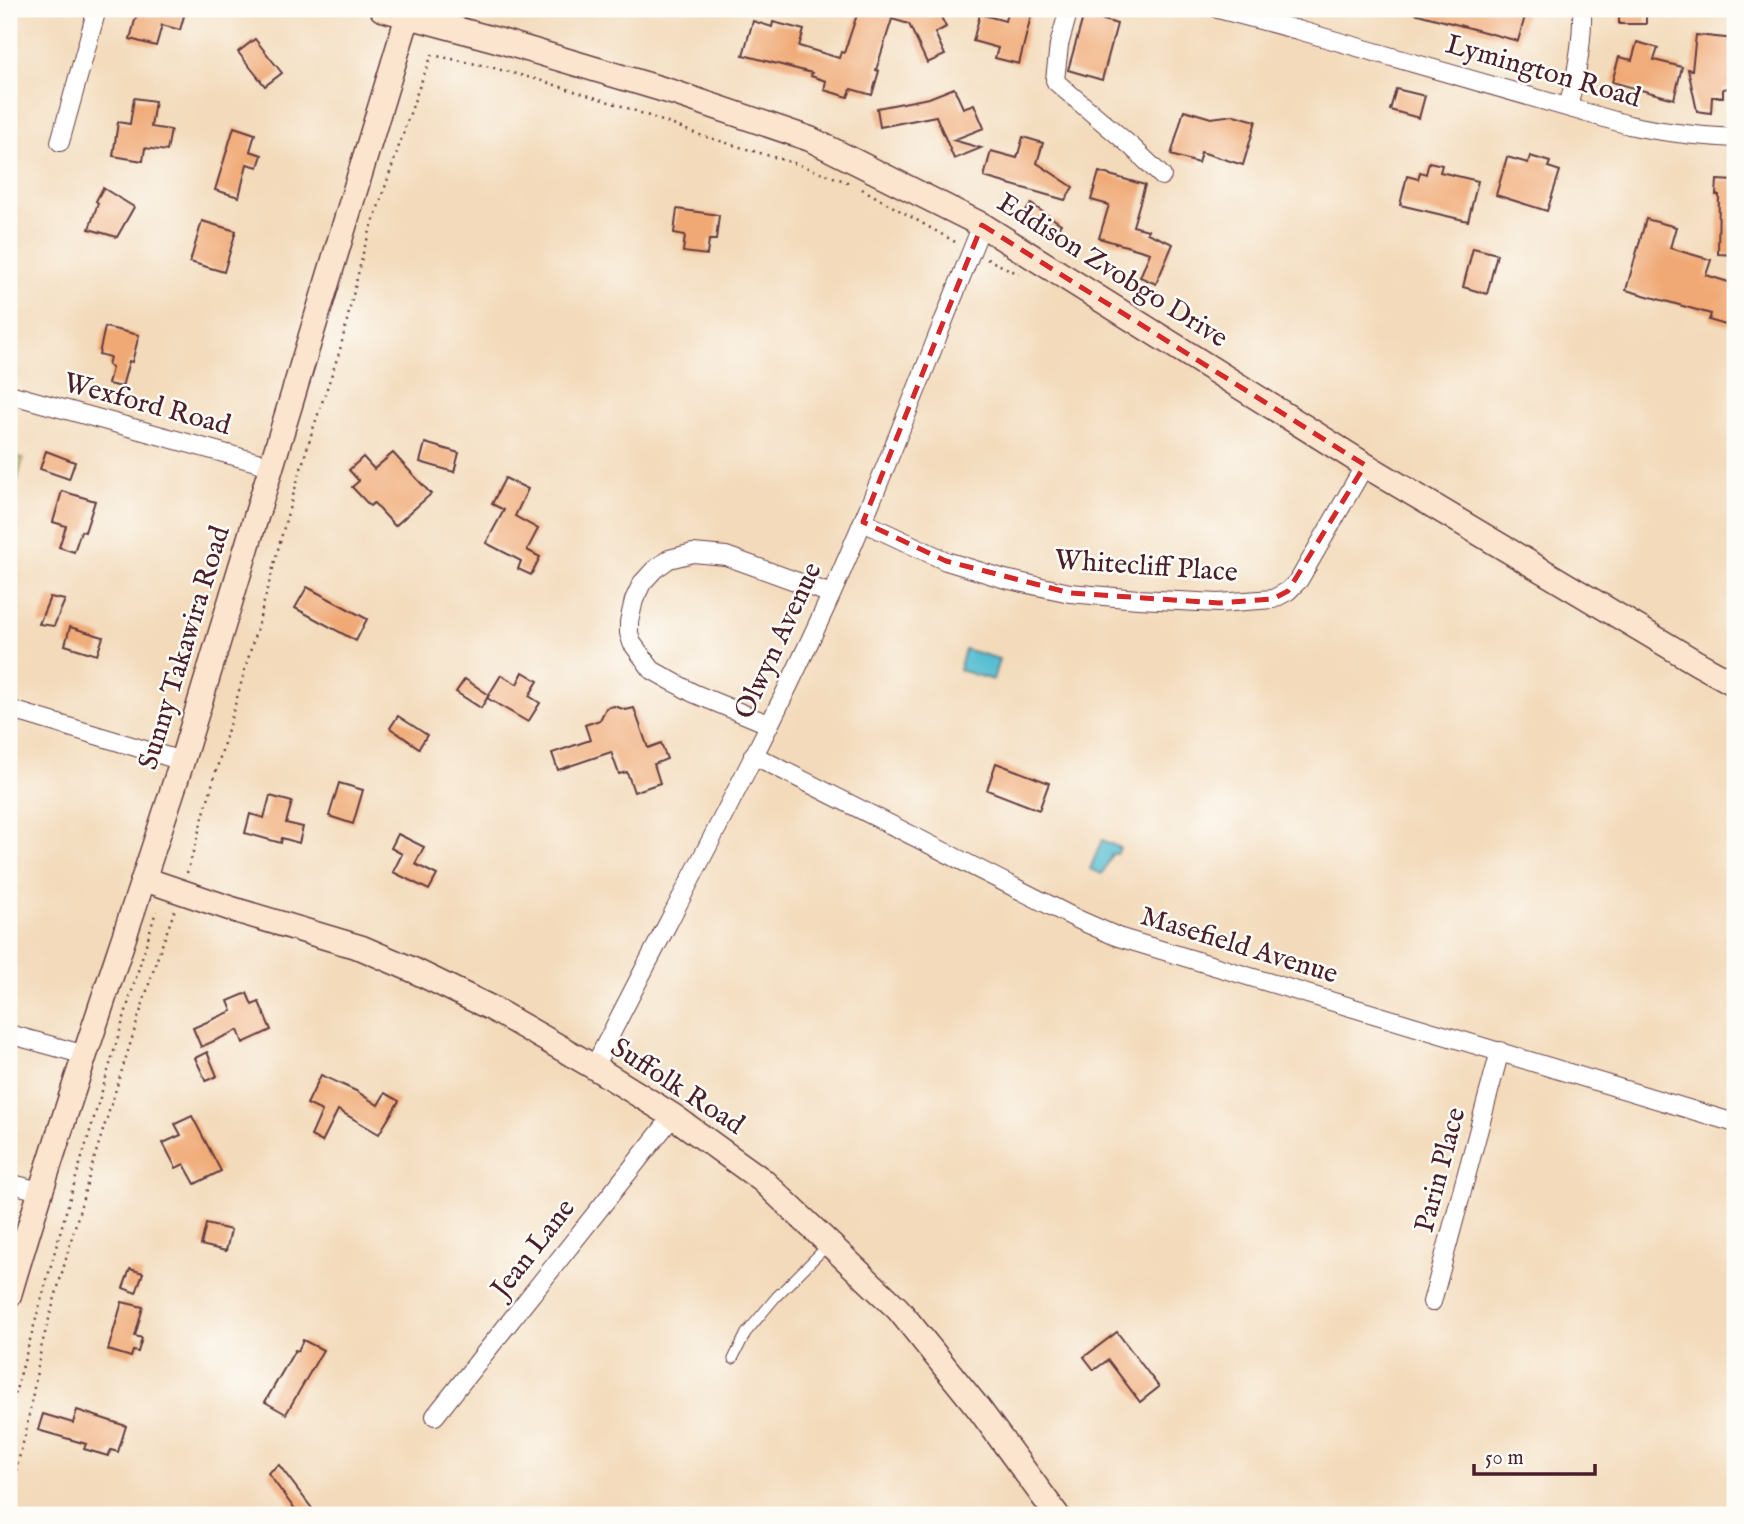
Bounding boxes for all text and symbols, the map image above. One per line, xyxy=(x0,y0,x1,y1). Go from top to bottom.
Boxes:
street label: Lymington Road xyxy=(1441,27,1645,117)
street label: Eddison Zvobgo Drive xyxy=(990,186,1234,356)
street label: Wexford Road xyxy=(60,366,234,444)
street label: Sunny Takawira Road xyxy=(131,522,239,774)
street label: Whitecliff Place xyxy=(1053,543,1239,591)
street label: Olwyn Avenue xyxy=(727,557,831,725)
street label: Masefield Avenue xyxy=(1136,899,1342,993)
street label: Suffolk Road xyxy=(603,1031,751,1143)
street label: Parin Place xyxy=(1408,1104,1474,1236)
street label: Jean Lane xyxy=(483,1192,584,1308)
scale bar xyxy=(1474,1433,1595,1477)
text: 50 m xyxy=(1485,1445,1524,1472)

